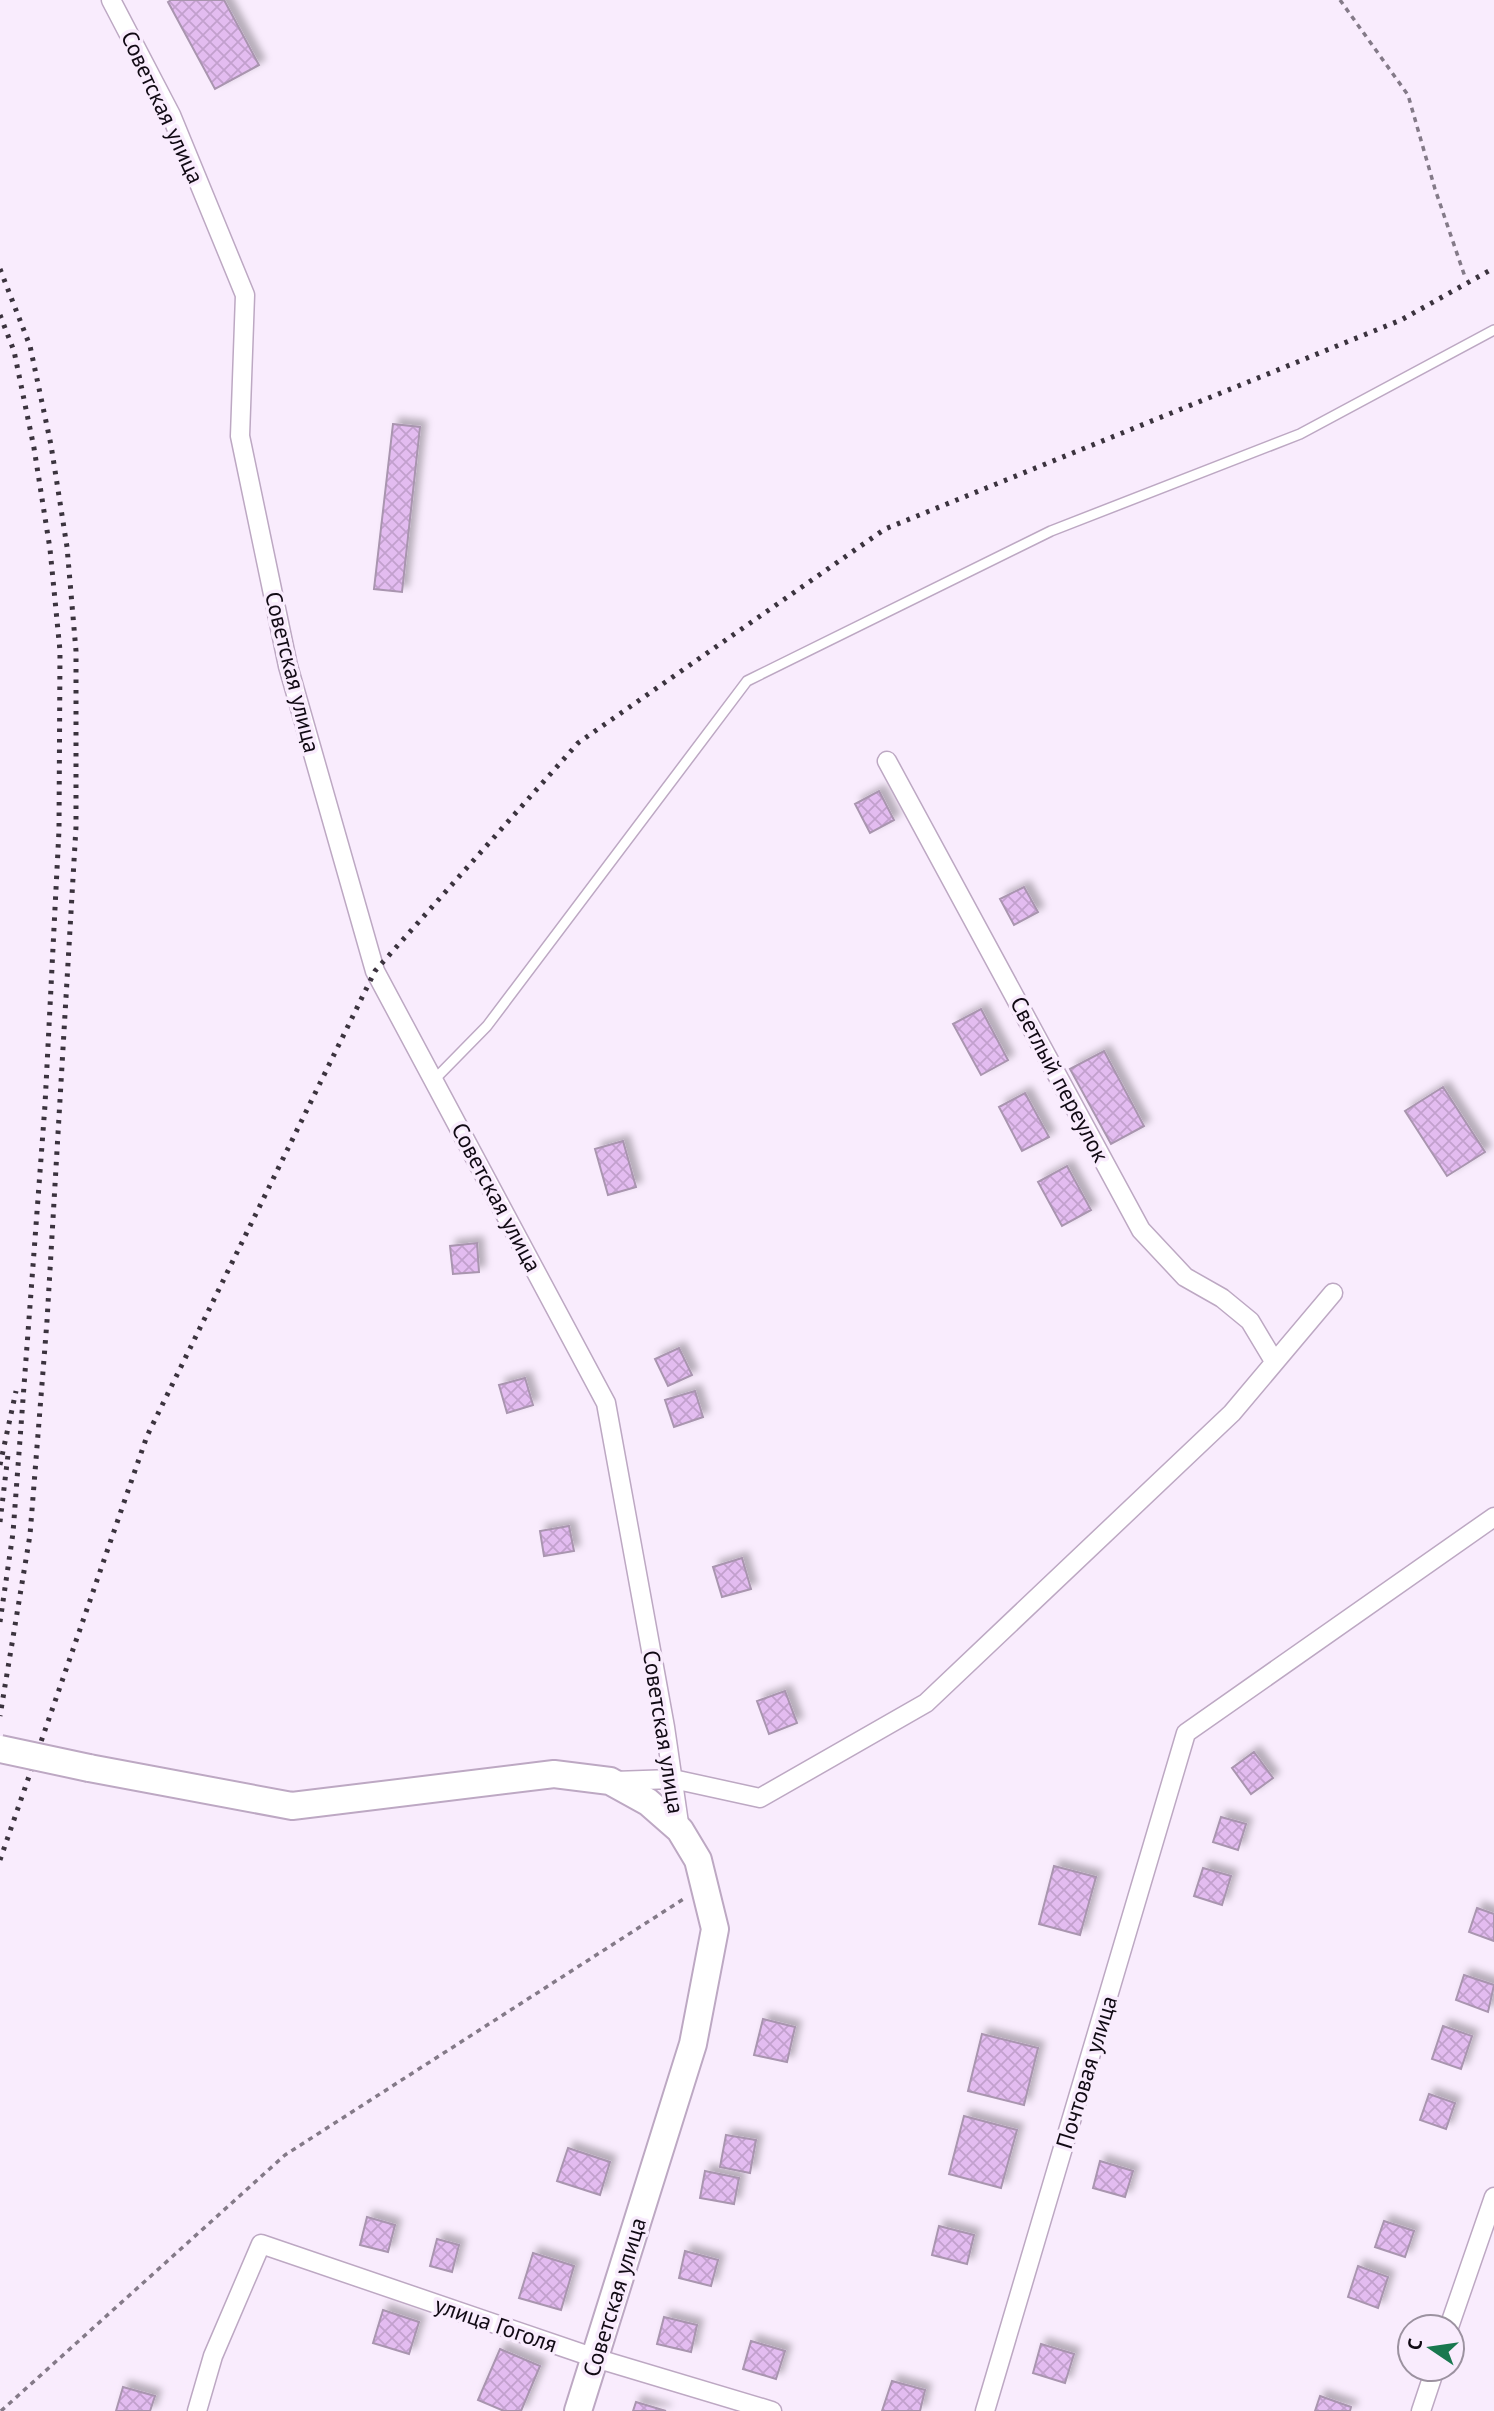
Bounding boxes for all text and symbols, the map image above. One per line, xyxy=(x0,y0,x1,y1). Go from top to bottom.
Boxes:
street label: Советская улица xyxy=(115,26,211,188)
street label: Советская улица xyxy=(259,588,327,756)
street label: Светлый переулок xyxy=(1004,991,1116,1167)
street label: Советская улица xyxy=(445,1117,549,1277)
street label: Советская улица xyxy=(637,1648,691,1816)
street label: Почтовая улица xyxy=(1049,1992,1123,2152)
street label: Советская улица xyxy=(576,2214,652,2380)
street label: улица Гоголя xyxy=(431,2290,561,2358)
north arrow xyxy=(1396,2313,1466,2383)
text: С xyxy=(1402,2336,1427,2352)

